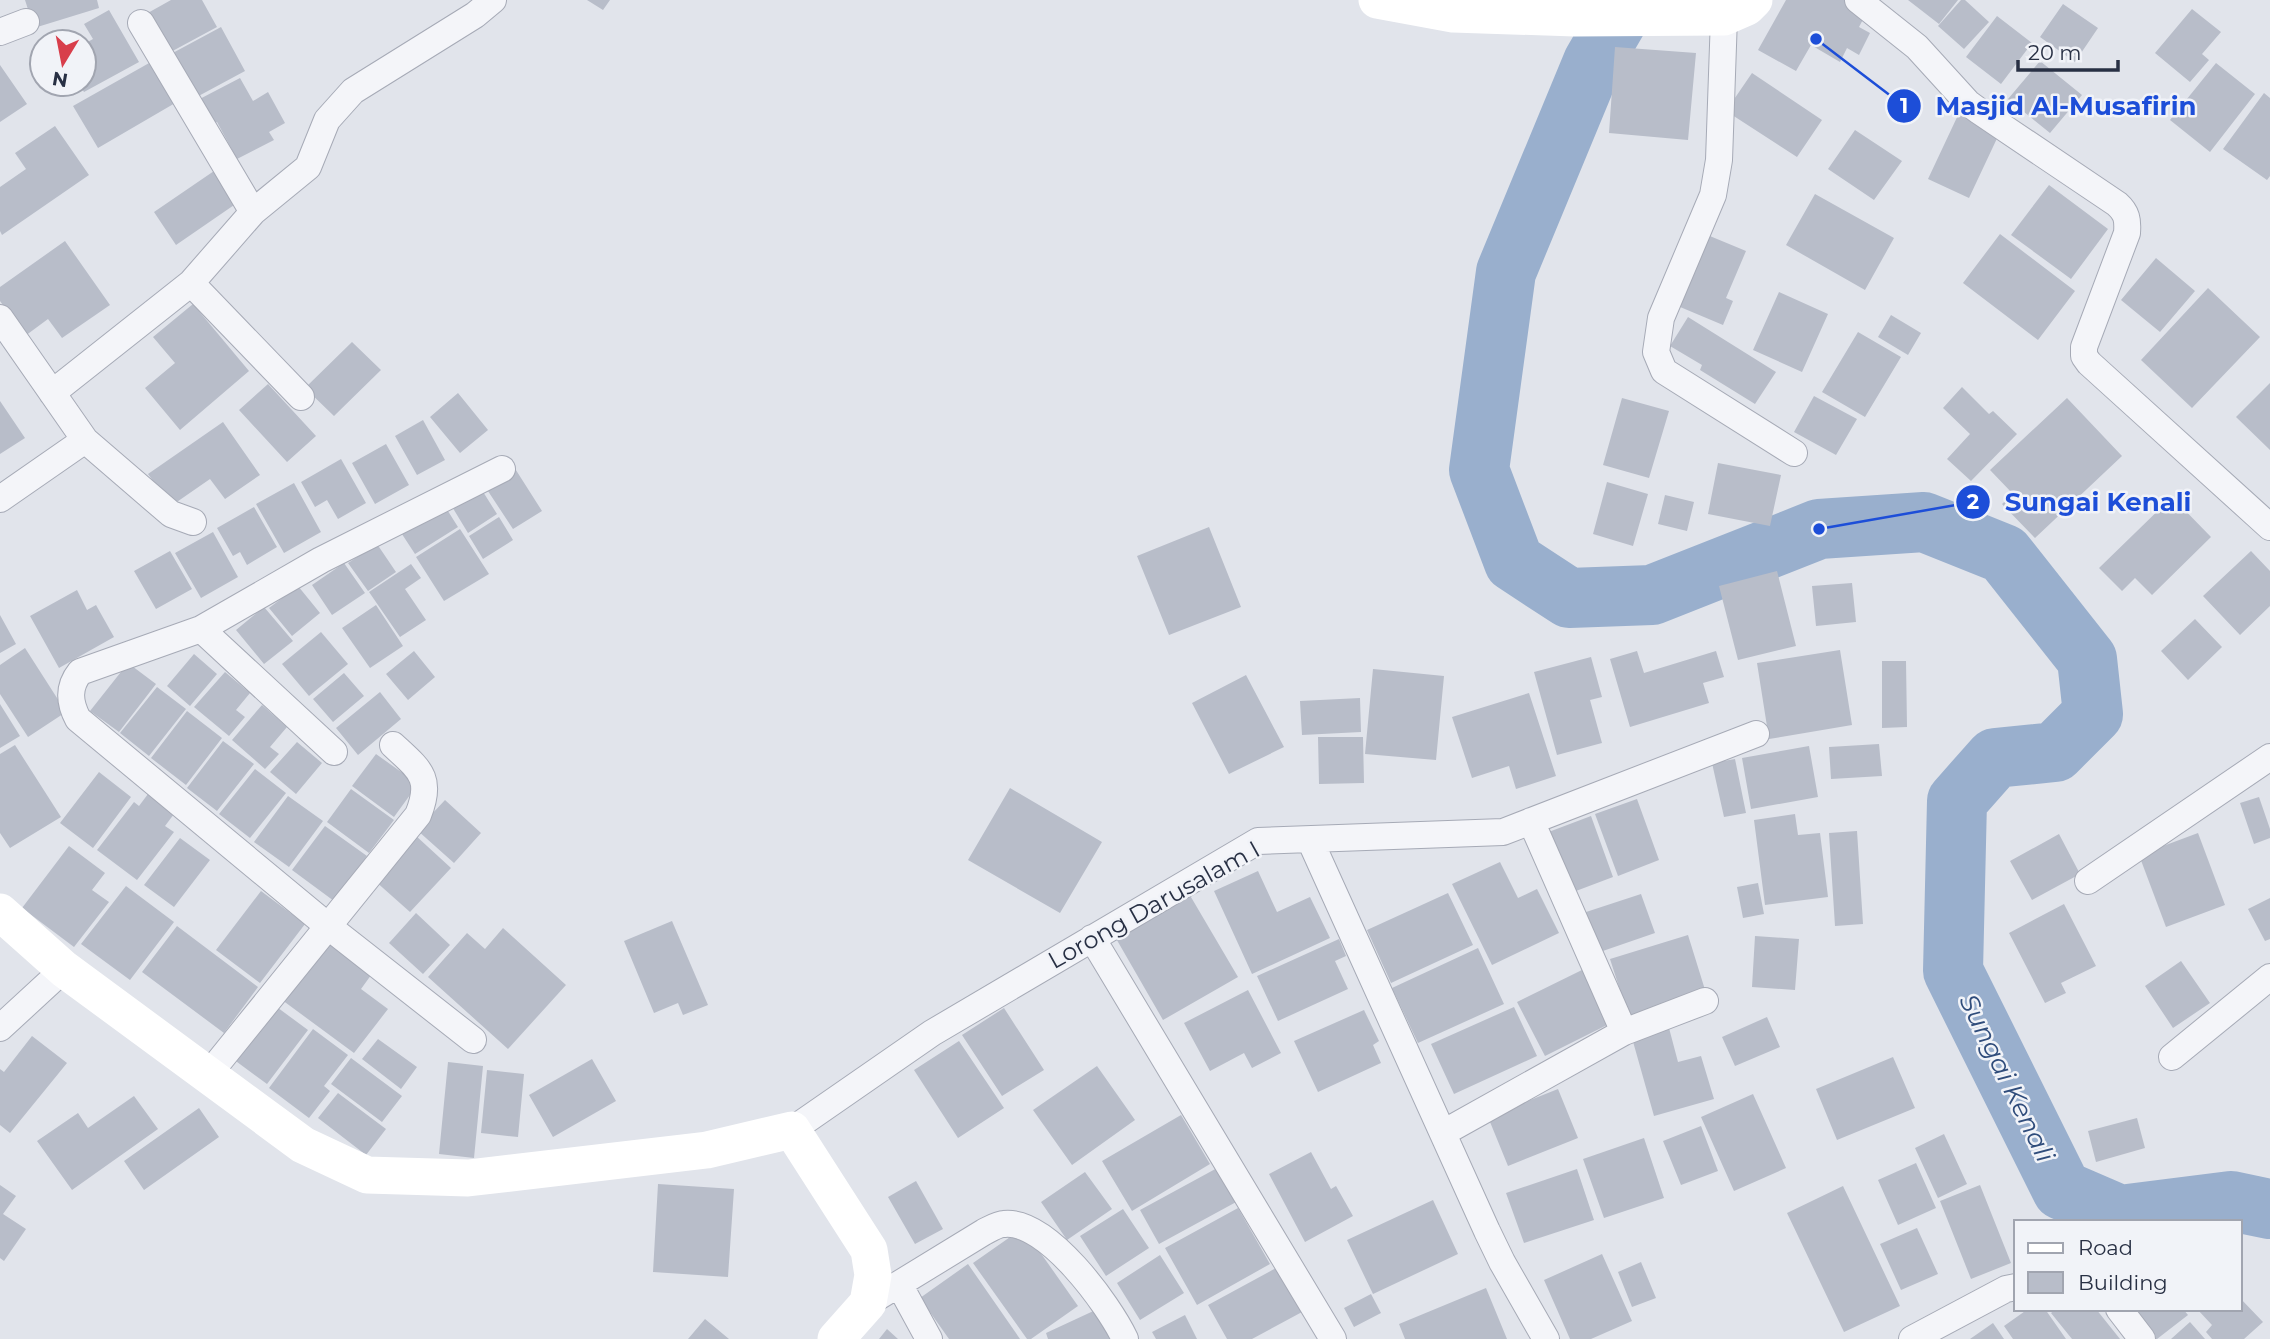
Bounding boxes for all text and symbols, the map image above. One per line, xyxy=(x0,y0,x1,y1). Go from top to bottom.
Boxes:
north arrow xyxy=(28,28,98,98)
scale bar xyxy=(2018,28,2118,72)
text: 20 m xyxy=(2028,40,2082,65)
text: N xyxy=(51,67,70,92)
callout: Masjid Al-Musafirin xyxy=(1886,82,2210,129)
text: Masjid Al-Musafirin xyxy=(1935,90,2197,122)
text: 1 xyxy=(1900,93,1908,118)
callout: Sungai Kenali xyxy=(1956,478,2206,525)
text: Sungai Kenali xyxy=(2005,486,2191,518)
text: 2 xyxy=(1967,489,1979,514)
street label: Lorong Darusalam I xyxy=(1043,834,1265,975)
water label: Sungai Kenali xyxy=(1952,989,2062,1168)
legend xyxy=(2014,1220,2242,1311)
text: Road xyxy=(2078,1235,2133,1260)
text: Building xyxy=(2078,1270,2168,1295)

